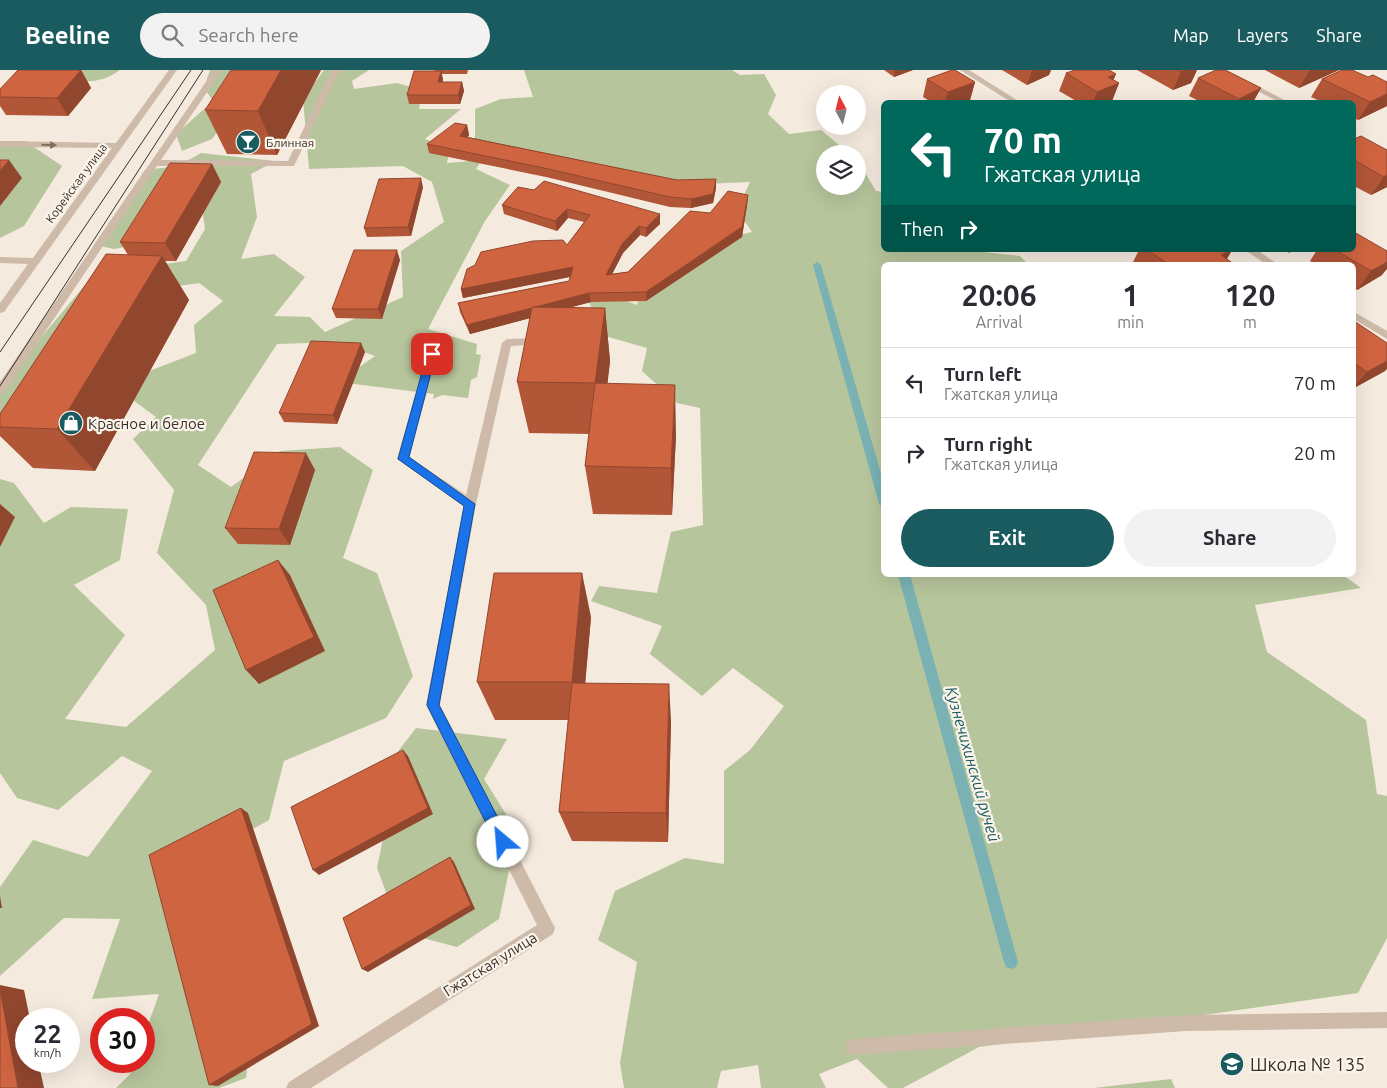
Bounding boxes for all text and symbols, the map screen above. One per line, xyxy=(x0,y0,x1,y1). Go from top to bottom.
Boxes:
search box xyxy=(140,13,490,58)
icon: search xyxy=(158,21,186,49)
text: Beeline xyxy=(25,22,110,49)
text: Search here xyxy=(198,24,299,46)
text: Map xyxy=(1173,25,1209,45)
text: Layers xyxy=(1237,25,1288,45)
text: Share xyxy=(1316,25,1362,45)
north arrow xyxy=(816,85,866,135)
map controls xyxy=(816,85,866,195)
icon: left xyxy=(901,120,966,185)
text: 70 m xyxy=(984,120,1062,160)
bar icon: Блинная xyxy=(235,129,261,155)
place label: Блинная xyxy=(266,136,314,149)
one-way arrow xyxy=(41,141,57,149)
street label: Корейская улица xyxy=(43,141,109,225)
button: layers xyxy=(816,145,866,195)
text: Гжатская улица xyxy=(984,161,1141,186)
icon: right xyxy=(954,215,982,243)
text: Then xyxy=(901,218,944,240)
text: 20:06 xyxy=(962,278,1037,312)
text: 1 xyxy=(1122,278,1139,312)
text: 120 xyxy=(1225,278,1275,312)
text: Arrival xyxy=(976,313,1022,331)
text: min xyxy=(1117,313,1144,331)
text: m xyxy=(1243,313,1257,331)
pin xyxy=(411,333,453,375)
icon: arrive xyxy=(418,340,446,368)
text: Turn left xyxy=(944,363,1022,385)
icon: left xyxy=(901,369,929,397)
text: 70 m xyxy=(1294,372,1336,394)
text: Гжатская улица xyxy=(944,385,1058,403)
shop icon: Красное и белое xyxy=(58,410,84,436)
place label: Красное и белое xyxy=(88,415,205,432)
text: Turn right xyxy=(944,433,1032,455)
icon: right xyxy=(901,439,929,467)
text: 20 m xyxy=(1294,442,1336,464)
text: Гжатская улица xyxy=(944,455,1058,473)
button: Exit xyxy=(901,509,1114,567)
button: Share xyxy=(1124,509,1336,567)
water label: Кузнечихинский ручей xyxy=(942,684,1004,844)
position arrow xyxy=(476,815,528,867)
street label: Гжатская улица xyxy=(440,928,540,1000)
speed limit sign: 30 xyxy=(90,1008,155,1073)
text: 22 xyxy=(33,1020,62,1048)
text: km/h xyxy=(34,1046,61,1059)
school or university icon: Школа № 135 xyxy=(1219,1051,1245,1077)
place label: Школа № 135 xyxy=(1250,1054,1365,1074)

